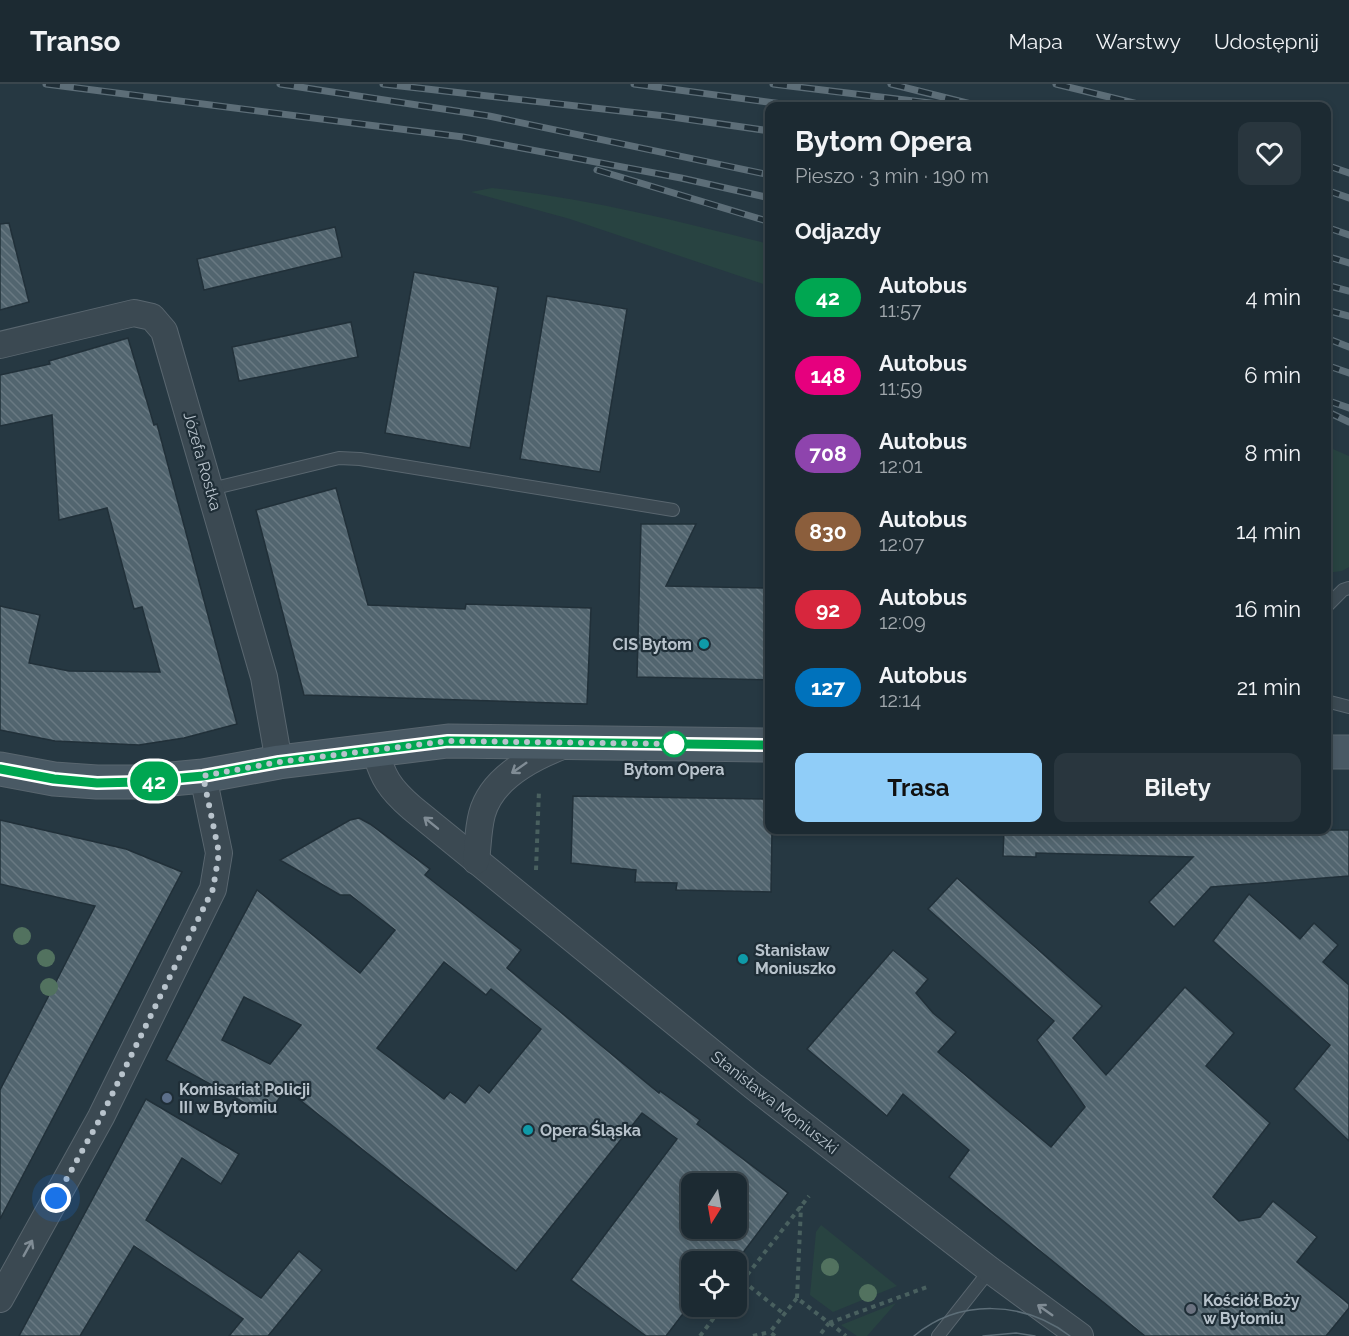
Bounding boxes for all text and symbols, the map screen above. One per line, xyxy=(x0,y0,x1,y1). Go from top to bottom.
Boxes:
text: Transo xyxy=(30,25,120,58)
text: Mapa xyxy=(1008,29,1063,54)
text: Warstwy xyxy=(1096,29,1181,54)
text: Udostępnij xyxy=(1214,29,1319,54)
button: heart xyxy=(1238,122,1301,185)
text: Bytom Opera xyxy=(795,125,972,158)
text: Pieszo · 3 min · 190 m xyxy=(795,164,989,188)
text: Odjazdy xyxy=(795,218,881,244)
text: Autobus xyxy=(879,272,967,298)
text: 4 min xyxy=(1246,284,1301,310)
text: 42 xyxy=(816,285,840,310)
text: 11:57 xyxy=(879,298,921,322)
text: Autobus xyxy=(879,350,967,376)
text: 6 min xyxy=(1244,362,1301,388)
text: 148 xyxy=(810,363,846,388)
text: 11:59 xyxy=(879,376,923,400)
street label: Józefa Rostka xyxy=(179,410,226,513)
text: Autobus xyxy=(879,428,967,454)
text: 8 min xyxy=(1245,440,1301,466)
text: 708 xyxy=(809,441,847,466)
text: 12:01 xyxy=(879,454,923,478)
text: Autobus xyxy=(879,506,967,532)
text: 14 min xyxy=(1236,518,1301,544)
text: 830 xyxy=(809,519,847,544)
text: 12:07 xyxy=(879,532,925,556)
text: Autobus xyxy=(879,584,967,610)
text: 16 min xyxy=(1235,596,1301,622)
text: 92 xyxy=(816,597,840,622)
text: 12:09 xyxy=(879,610,926,634)
place label: CIS Bytom xyxy=(613,635,692,654)
marker: CIS Bytom xyxy=(697,637,711,651)
text: Autobus xyxy=(879,662,967,688)
text: 21 min xyxy=(1237,674,1301,700)
text: 127 xyxy=(811,675,845,700)
text: 12:14 xyxy=(879,688,921,712)
marker: Bytom Opera xyxy=(661,731,687,757)
button: Trasa xyxy=(795,753,1042,822)
button: Bilety xyxy=(1054,753,1301,822)
place label: Bytom Opera xyxy=(623,760,725,779)
line badge: 42 xyxy=(127,762,181,800)
one-way arrow xyxy=(511,762,528,774)
text: 42 xyxy=(142,769,166,794)
one-way arrow xyxy=(424,816,439,830)
place label: Stanisław Moniuszko xyxy=(755,941,836,978)
marker: Stanisław Moniuszko xyxy=(736,952,750,966)
street label: Stanisława Moniuszki xyxy=(707,1047,842,1158)
place label: Komisariat Policji III w Bytomiu xyxy=(179,1080,310,1117)
marker: Komisariat Policji III w Bytomiu xyxy=(160,1091,174,1105)
place label: Opera Śląska xyxy=(540,1120,641,1140)
marker: Opera Śląska xyxy=(521,1123,535,1137)
north arrow xyxy=(681,1173,747,1239)
map controls xyxy=(681,1173,747,1317)
your location xyxy=(41,1183,71,1213)
one-way arrow xyxy=(23,1240,35,1257)
button: locate xyxy=(681,1251,747,1317)
place label: Kościół Boży w Bytomiu xyxy=(1203,1291,1300,1328)
marker: Kościół Boży w Bytomiu xyxy=(1184,1302,1198,1316)
one-way arrow xyxy=(1037,1304,1053,1316)

